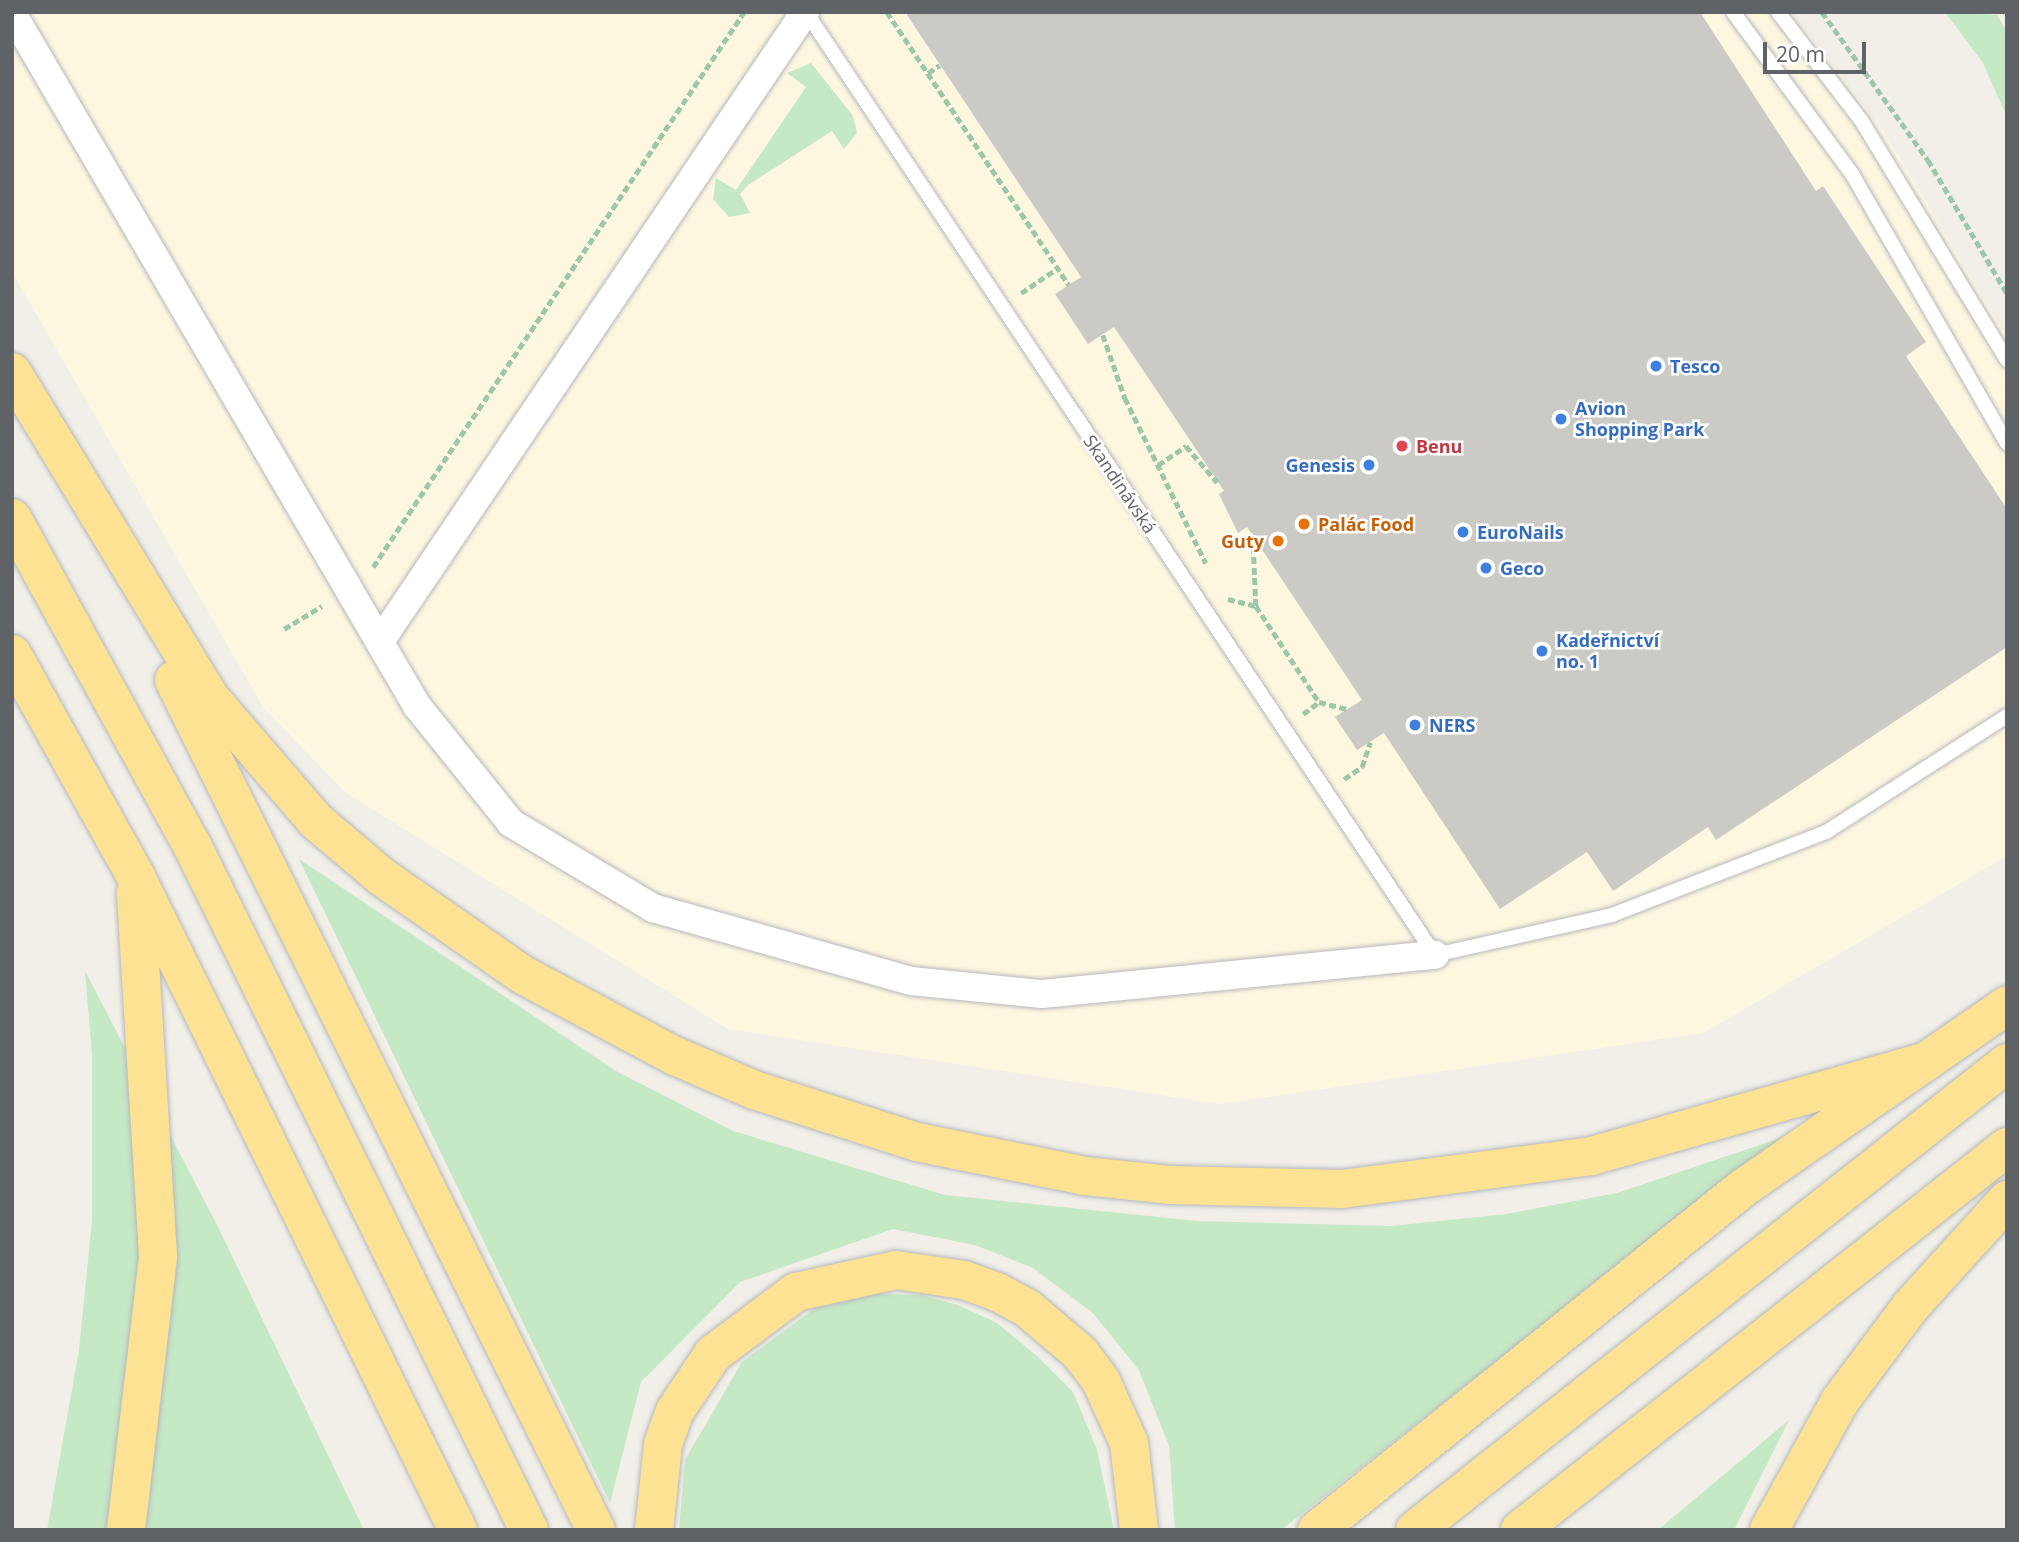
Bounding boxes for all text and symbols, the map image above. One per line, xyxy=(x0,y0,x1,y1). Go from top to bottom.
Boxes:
scale bar xyxy=(1767,28,1870,72)
text: 20 m xyxy=(1776,40,1825,68)
place label: Tesco xyxy=(1670,355,1720,377)
marker: Tesco xyxy=(1648,358,1664,374)
place label: Avion Shopping Park xyxy=(1575,398,1704,440)
marker: Avion Shopping Park xyxy=(1553,411,1569,427)
street label: Skandinávská xyxy=(1079,431,1161,537)
place label: Benu xyxy=(1416,435,1462,457)
marker: Benu xyxy=(1394,438,1410,454)
place label: Genesis xyxy=(1285,454,1355,476)
marker: Genesis xyxy=(1361,457,1377,473)
place label: Palác Food xyxy=(1318,513,1414,535)
marker: Palác Food xyxy=(1296,516,1312,532)
place label: EuroNails xyxy=(1477,521,1564,543)
marker: EuroNails xyxy=(1455,524,1471,540)
place label: Guty xyxy=(1221,530,1264,552)
marker: Guty xyxy=(1270,533,1286,549)
place label: Geco xyxy=(1500,557,1544,579)
marker: Geco xyxy=(1478,560,1494,576)
place label: Kadeřnictví no. 1 xyxy=(1556,630,1659,672)
marker: Kadeřnictví no. 1 xyxy=(1534,643,1550,659)
place label: NERS xyxy=(1429,714,1476,736)
marker: NERS xyxy=(1407,717,1423,733)

